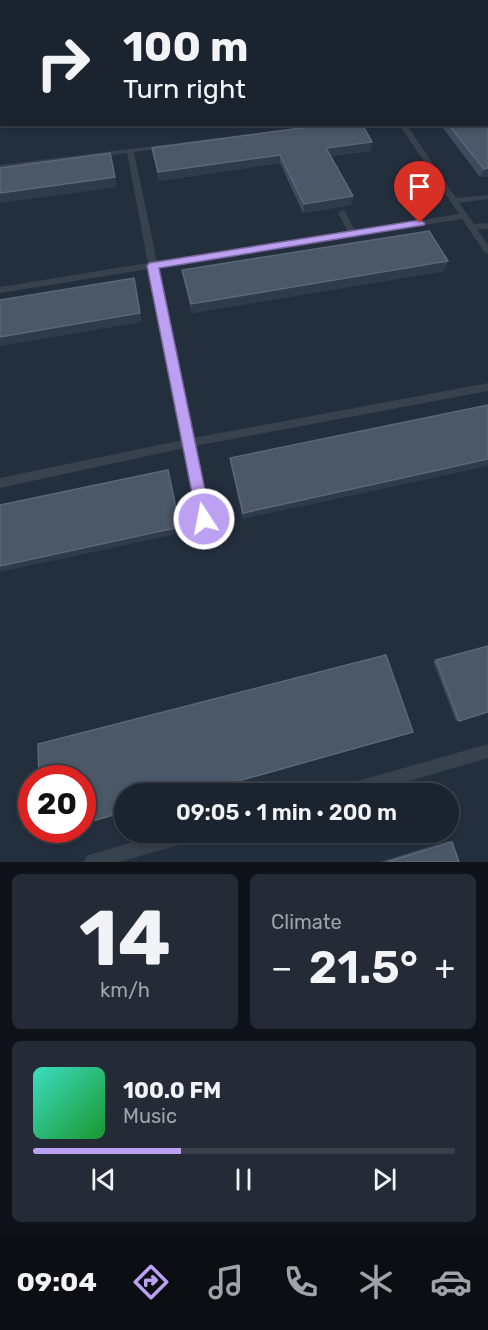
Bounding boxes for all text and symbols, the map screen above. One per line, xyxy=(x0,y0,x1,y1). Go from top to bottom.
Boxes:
text: 100 m xyxy=(123,22,248,72)
icon: right xyxy=(24,24,102,102)
text: Turn right xyxy=(123,73,246,105)
pin xyxy=(394,161,445,223)
icon: arrive xyxy=(403,170,436,203)
position arrow xyxy=(172,487,236,551)
speed limit sign: 20 xyxy=(18,765,96,843)
text: 09:05 · 1 min · 200 m xyxy=(176,799,397,826)
text: 14 xyxy=(79,892,171,985)
text: Climate xyxy=(271,910,342,934)
text: 21.5° xyxy=(309,941,418,994)
text: − xyxy=(271,948,292,987)
text: + xyxy=(434,948,455,987)
text: km/h xyxy=(100,978,150,1002)
text: 100.0 FM xyxy=(123,1077,221,1104)
text: Music xyxy=(123,1104,177,1128)
icon: previous xyxy=(87,1163,120,1196)
icon: pause xyxy=(227,1163,260,1196)
icon: next xyxy=(368,1163,401,1196)
icon: directions xyxy=(130,1261,172,1303)
icon: music xyxy=(205,1261,247,1303)
icon: phone xyxy=(280,1261,322,1303)
icon: climate xyxy=(355,1261,397,1303)
icon: car xyxy=(430,1261,472,1303)
text: 09:04 xyxy=(16,1266,97,1298)

